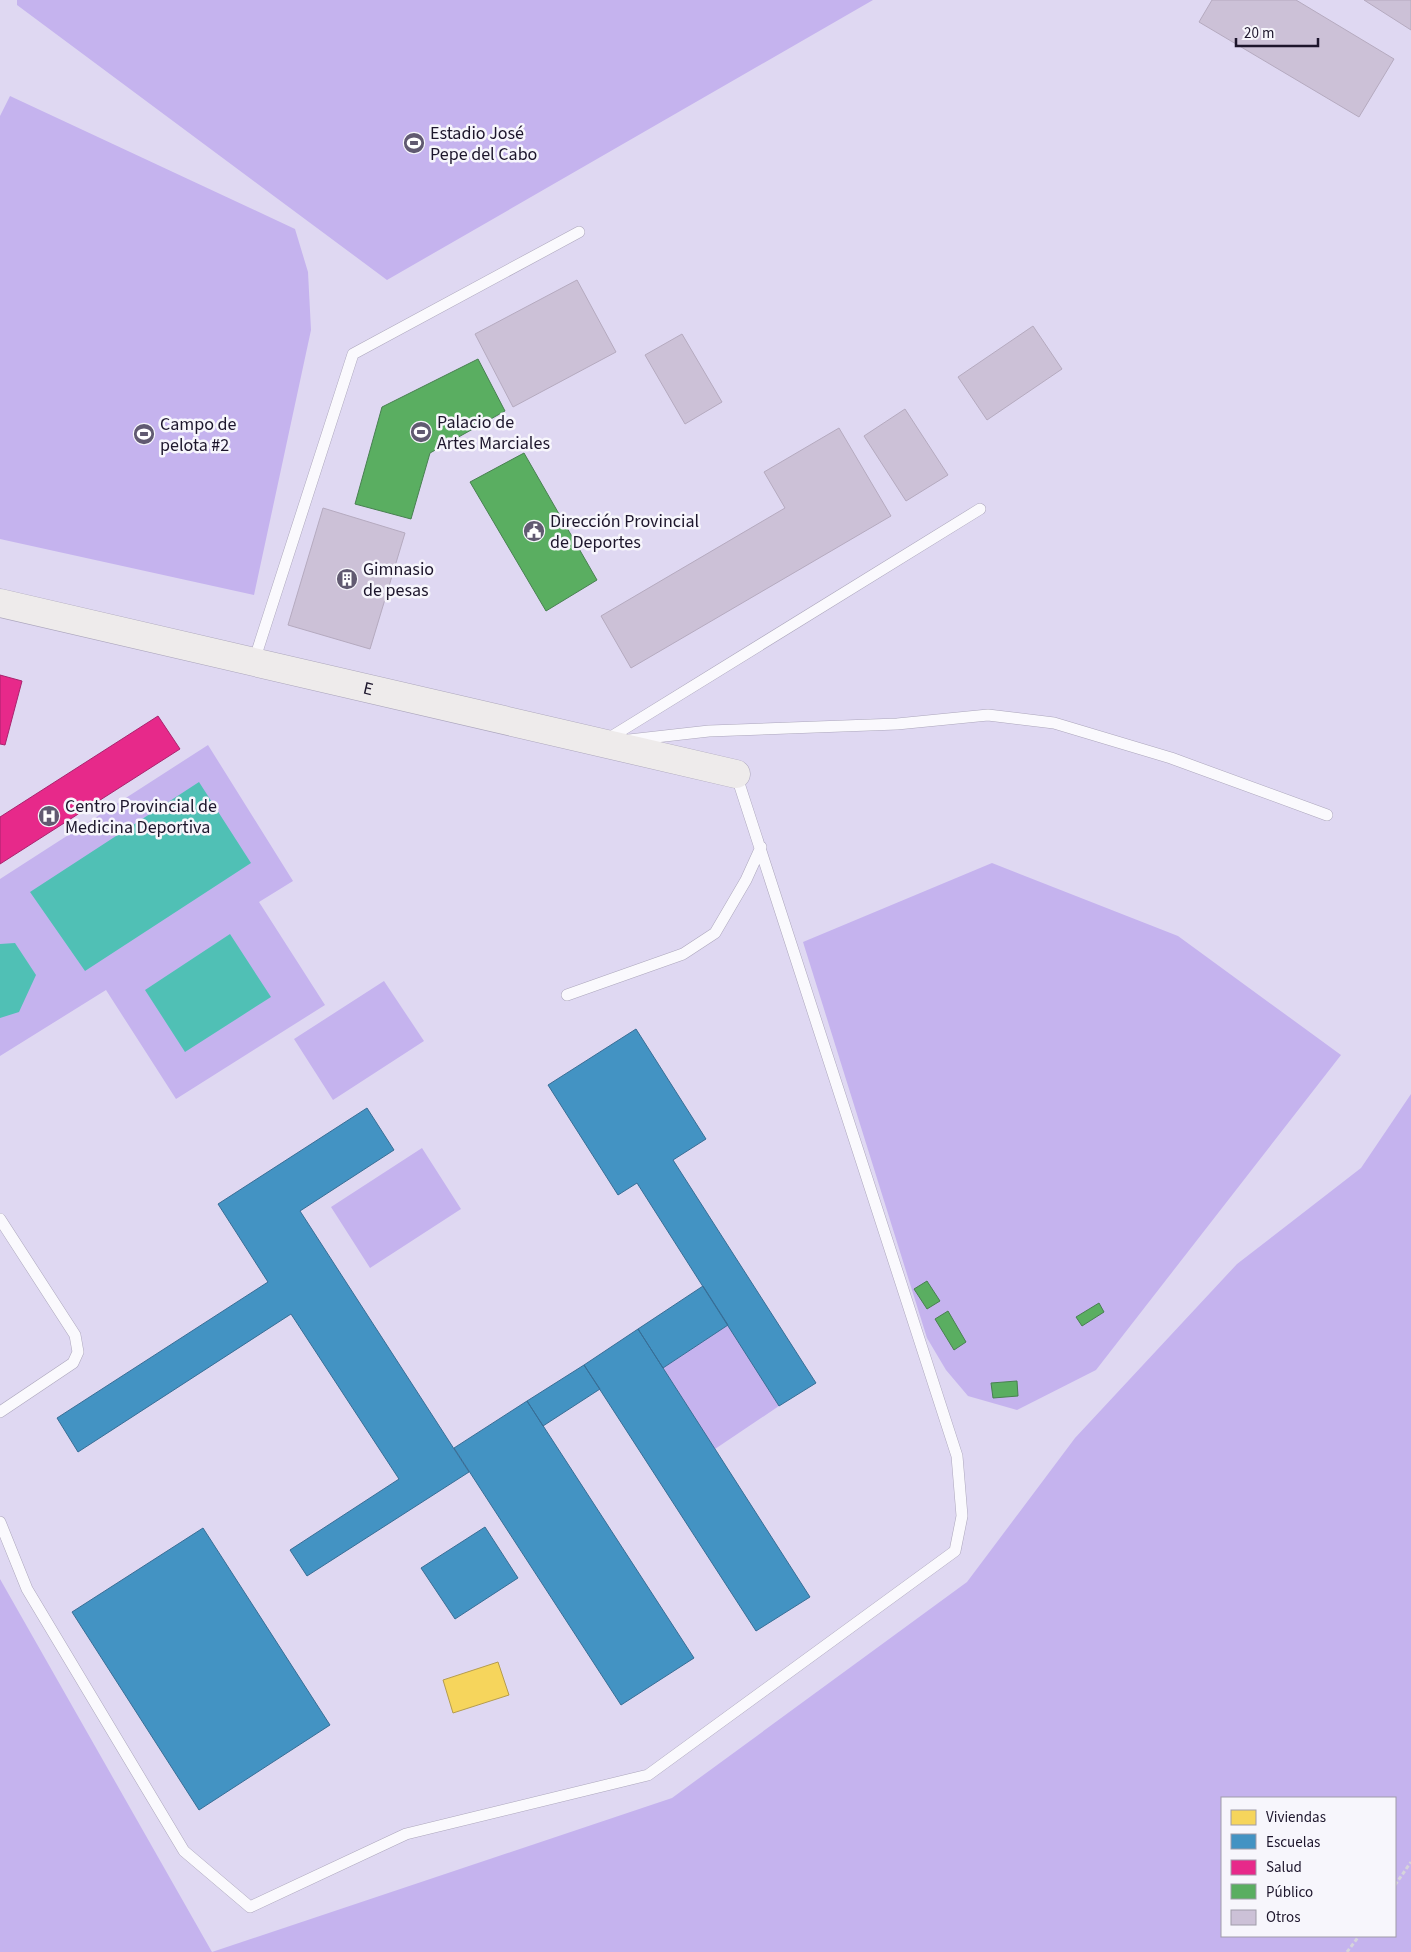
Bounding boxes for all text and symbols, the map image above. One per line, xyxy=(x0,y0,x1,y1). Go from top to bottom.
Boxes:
scale bar xyxy=(1236,15,1318,47)
text: 20 m xyxy=(1244,23,1274,44)
place label: Estadio José Pepe del Cabo xyxy=(430,121,537,167)
sports icon: Estadio José Pepe del Cabo xyxy=(402,131,426,155)
place label: Palacio de Artes Marciales xyxy=(437,410,550,456)
place label: Campo de pelota #2 xyxy=(160,412,237,458)
sports icon: Palacio de Artes Marciales xyxy=(409,420,433,444)
sports icon: Campo de pelota #2 xyxy=(132,422,156,446)
place label: Dirección Provincial de Deportes xyxy=(550,509,699,555)
public building icon: Dirección Provincial de Deportes xyxy=(522,519,546,543)
place label: Gimnasio de pesas xyxy=(363,557,434,603)
building icon: Gimnasio de pesas xyxy=(335,567,359,591)
street label: E xyxy=(361,675,376,702)
place label: Centro Provincial de Medicina Deportiva xyxy=(65,794,217,840)
hospital icon: Centro Provincial de Medicina Deportiva xyxy=(37,804,61,828)
legend xyxy=(1221,1797,1396,1937)
text: Viviendas xyxy=(1266,1807,1326,1828)
text: Escuelas xyxy=(1266,1832,1320,1853)
text: Salud xyxy=(1266,1857,1302,1878)
text: Público xyxy=(1266,1882,1313,1903)
text: Otros xyxy=(1266,1907,1300,1928)

